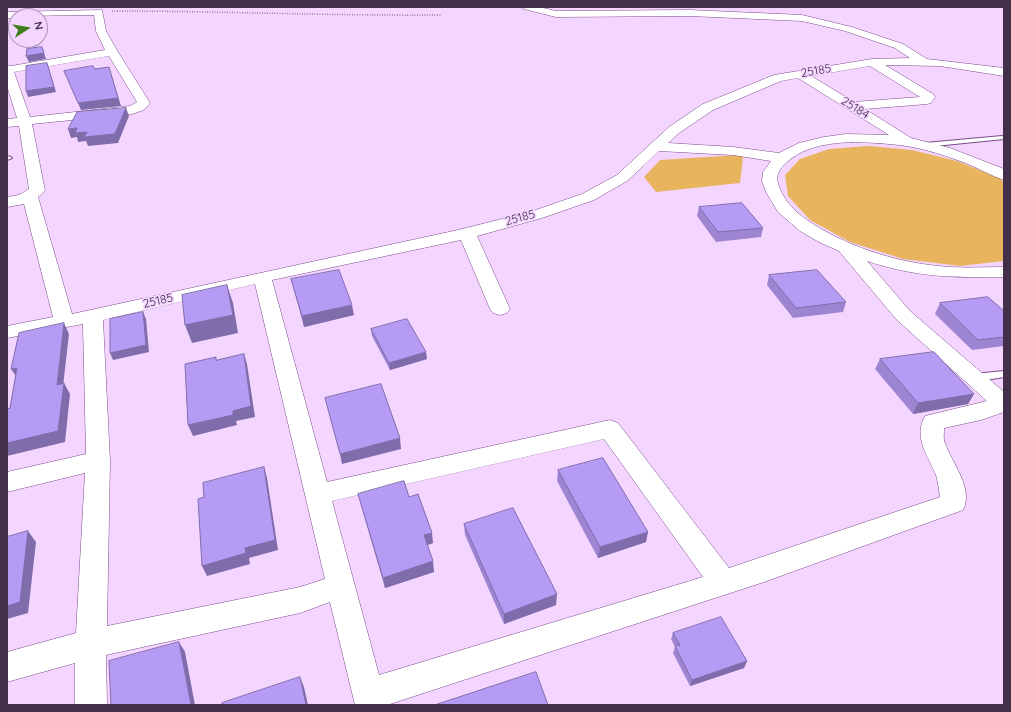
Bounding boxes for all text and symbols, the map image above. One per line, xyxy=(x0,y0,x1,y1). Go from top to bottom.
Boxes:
north arrow xyxy=(8,8,48,48)
text: N xyxy=(31,20,46,31)
street label: 25185 xyxy=(800,61,832,81)
street label: 25184 xyxy=(838,94,872,122)
street label: 25185 xyxy=(503,207,537,229)
street label: 25185 xyxy=(141,291,175,311)

